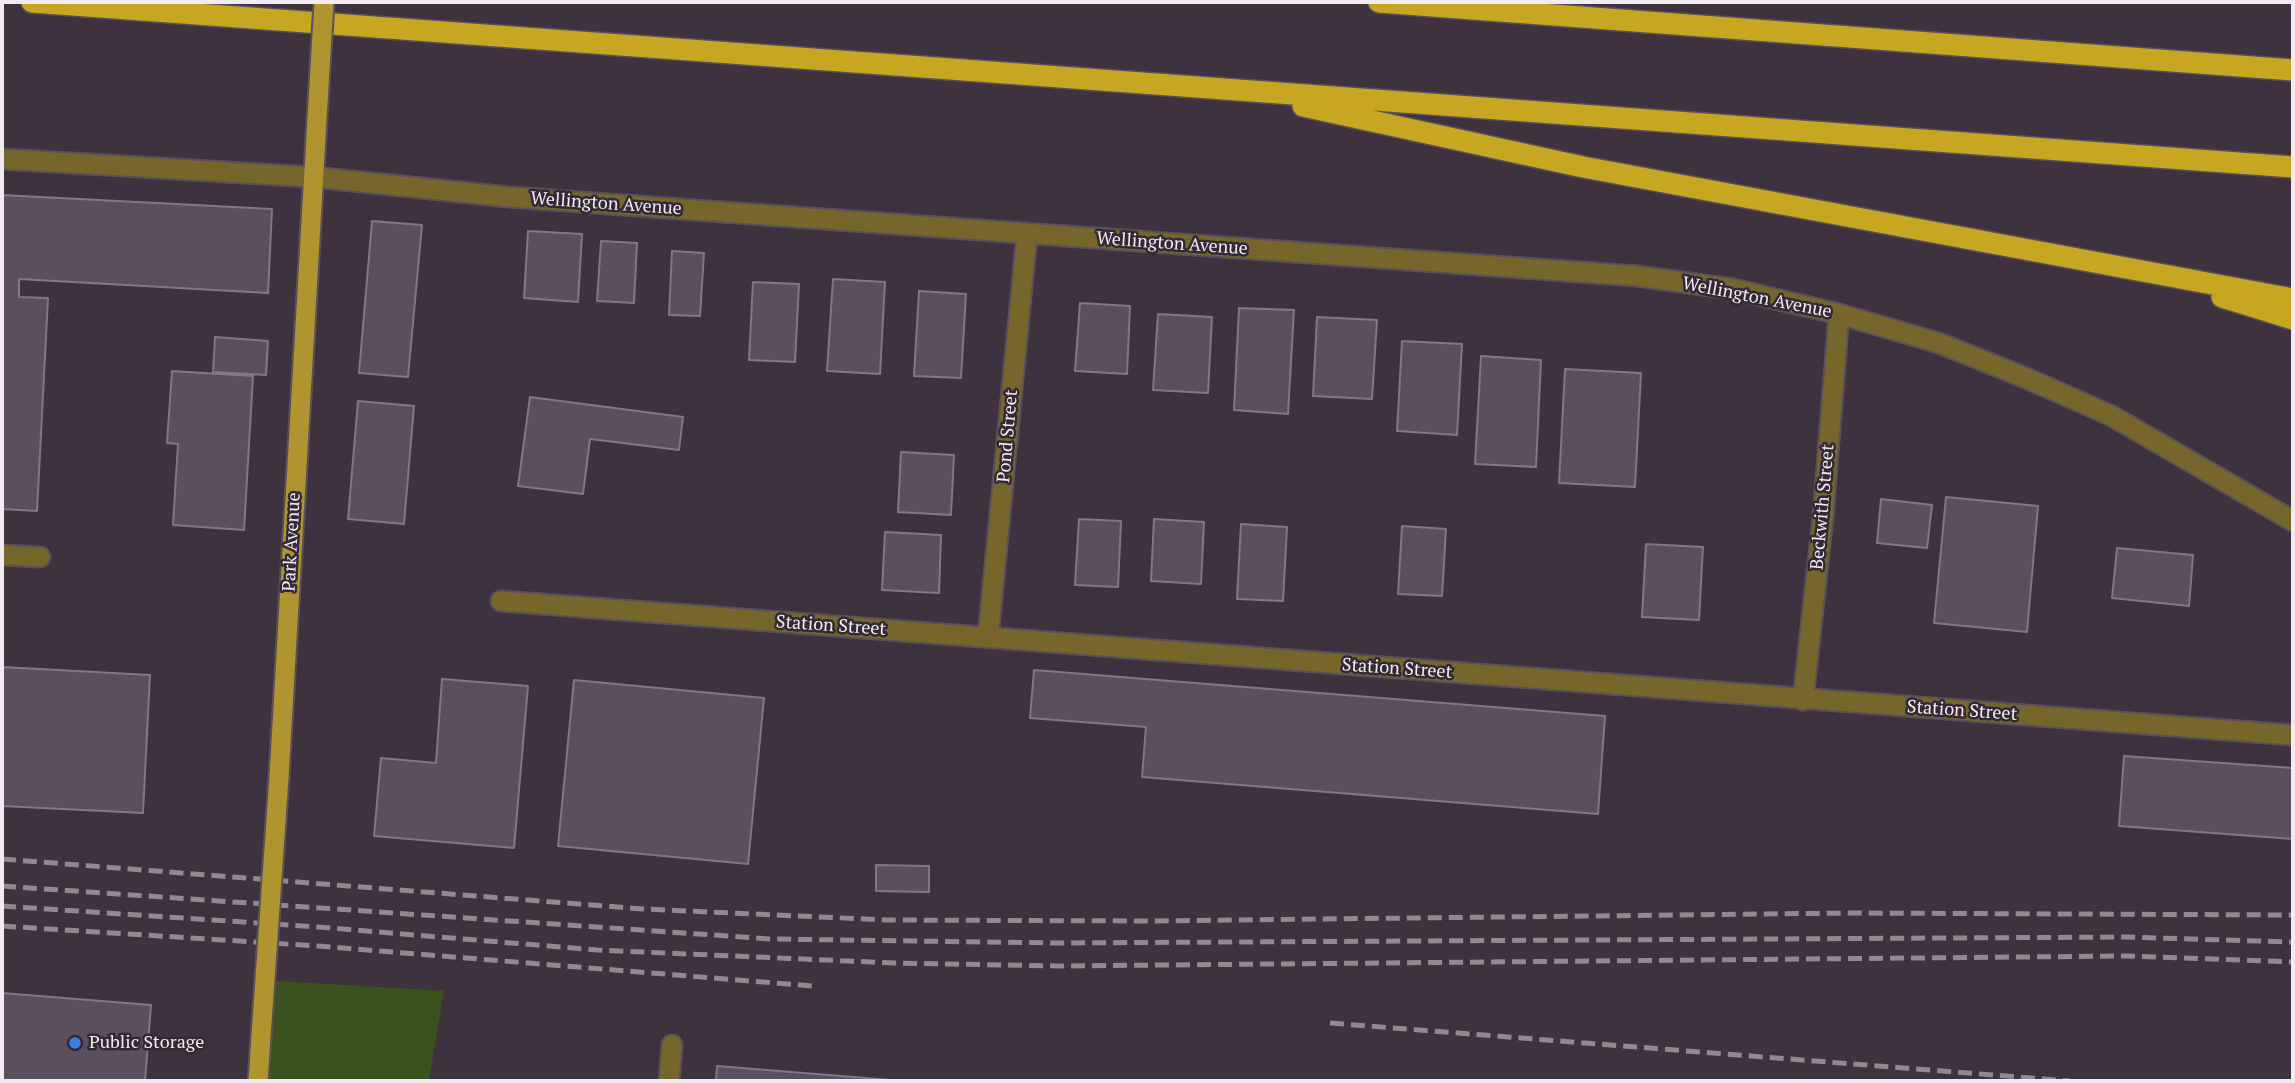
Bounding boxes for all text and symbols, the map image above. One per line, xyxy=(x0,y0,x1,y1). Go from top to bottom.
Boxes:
street label: Wellington Avenue xyxy=(530,188,682,220)
street label: Wellington Avenue xyxy=(1096,228,1248,260)
street label: Wellington Avenue xyxy=(1680,273,1834,323)
street label: Pond Street xyxy=(993,389,1023,483)
street label: Beckwith Street xyxy=(1807,443,1839,571)
street label: Park Avenue xyxy=(279,492,305,592)
street label: Station Street xyxy=(775,611,887,641)
street label: Station Street xyxy=(1341,654,1453,684)
street label: Station Street xyxy=(1906,696,2018,726)
place label: Public Storage xyxy=(89,1032,204,1054)
marker: Public Storage xyxy=(67,1035,83,1051)

